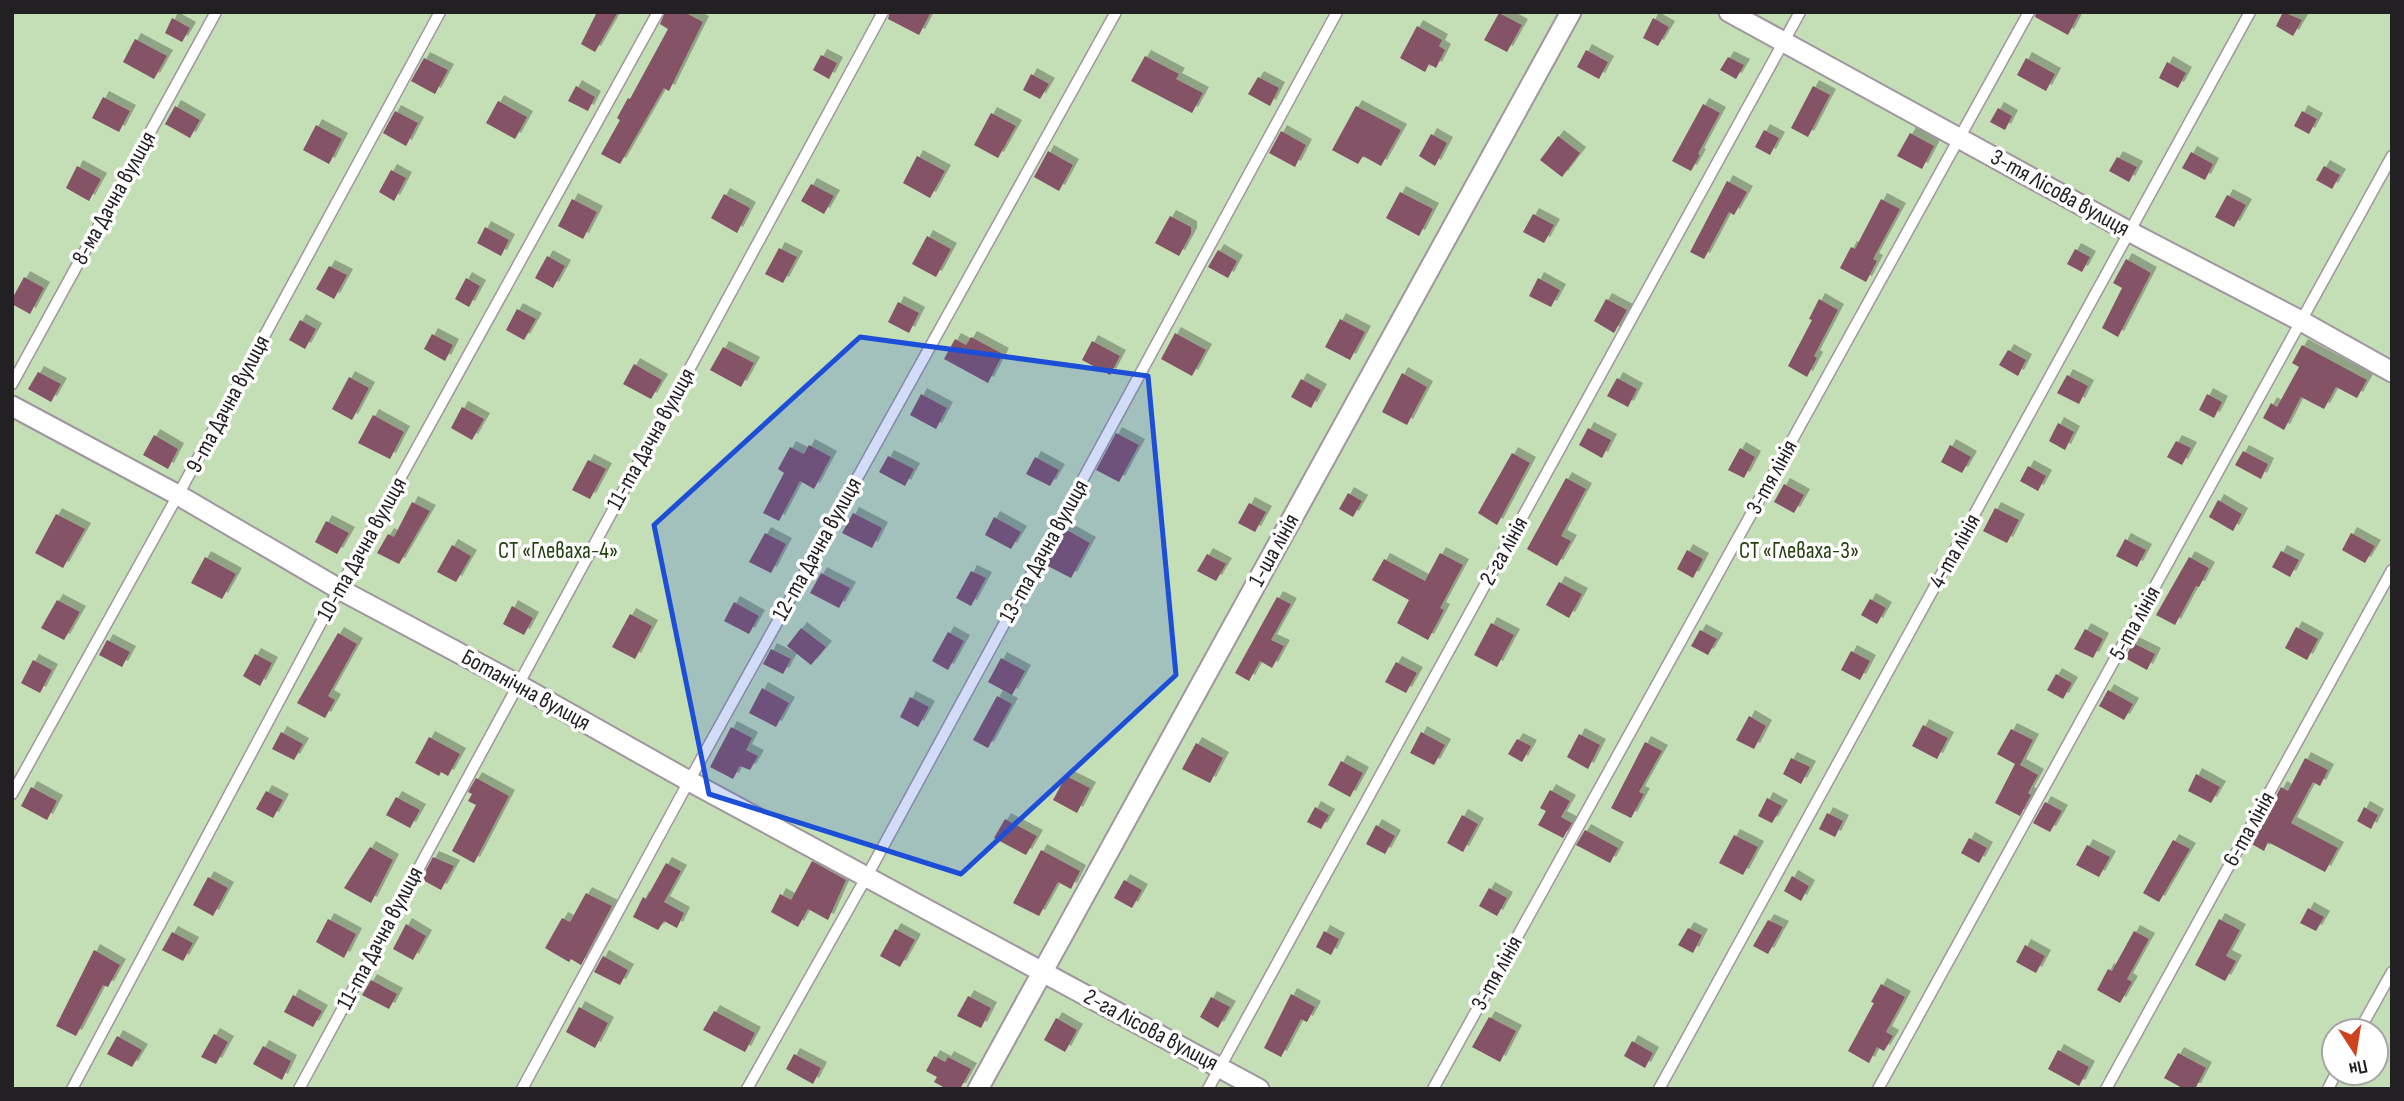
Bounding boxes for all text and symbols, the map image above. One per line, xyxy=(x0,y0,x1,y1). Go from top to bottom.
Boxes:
street label: 8-ма Дачна вулиця xyxy=(66,126,162,270)
street label: 3-тя Лісова вулиця xyxy=(1985,143,2135,243)
street label: 9-та Дачна вулиця xyxy=(180,330,276,478)
street label: 11-та Дачна вулиця xyxy=(601,363,701,515)
street label: 3-тя лінія xyxy=(1740,435,1804,519)
street label: 10-та Дачна вулиця xyxy=(311,472,413,626)
street label: 12-та Дачна вулиця xyxy=(766,473,868,625)
street label: 13-та Дачна вулиця xyxy=(993,475,1095,627)
street label: 1-ша лінія xyxy=(1243,509,1305,591)
street label: 4-та лінія xyxy=(1923,509,1987,593)
street label: 2-га лінія xyxy=(1474,512,1534,590)
park label: СТ «Глеваха-4» xyxy=(498,537,618,565)
park label: СТ «Глеваха-3» xyxy=(1739,537,1859,565)
street label: 5-та лінія xyxy=(2103,581,2167,665)
street label: Ботанічна вулиця xyxy=(457,643,595,737)
street label: 6-та лінія xyxy=(2217,787,2281,871)
street label: 11-та Дачна вулиця xyxy=(331,862,429,1014)
street label: 3-тя лінія xyxy=(1465,931,1529,1015)
street label: 2-га Лісова вулиця xyxy=(1079,983,1223,1077)
north arrow xyxy=(2320,1017,2390,1087)
text: Пн xyxy=(2347,1054,2370,1080)

